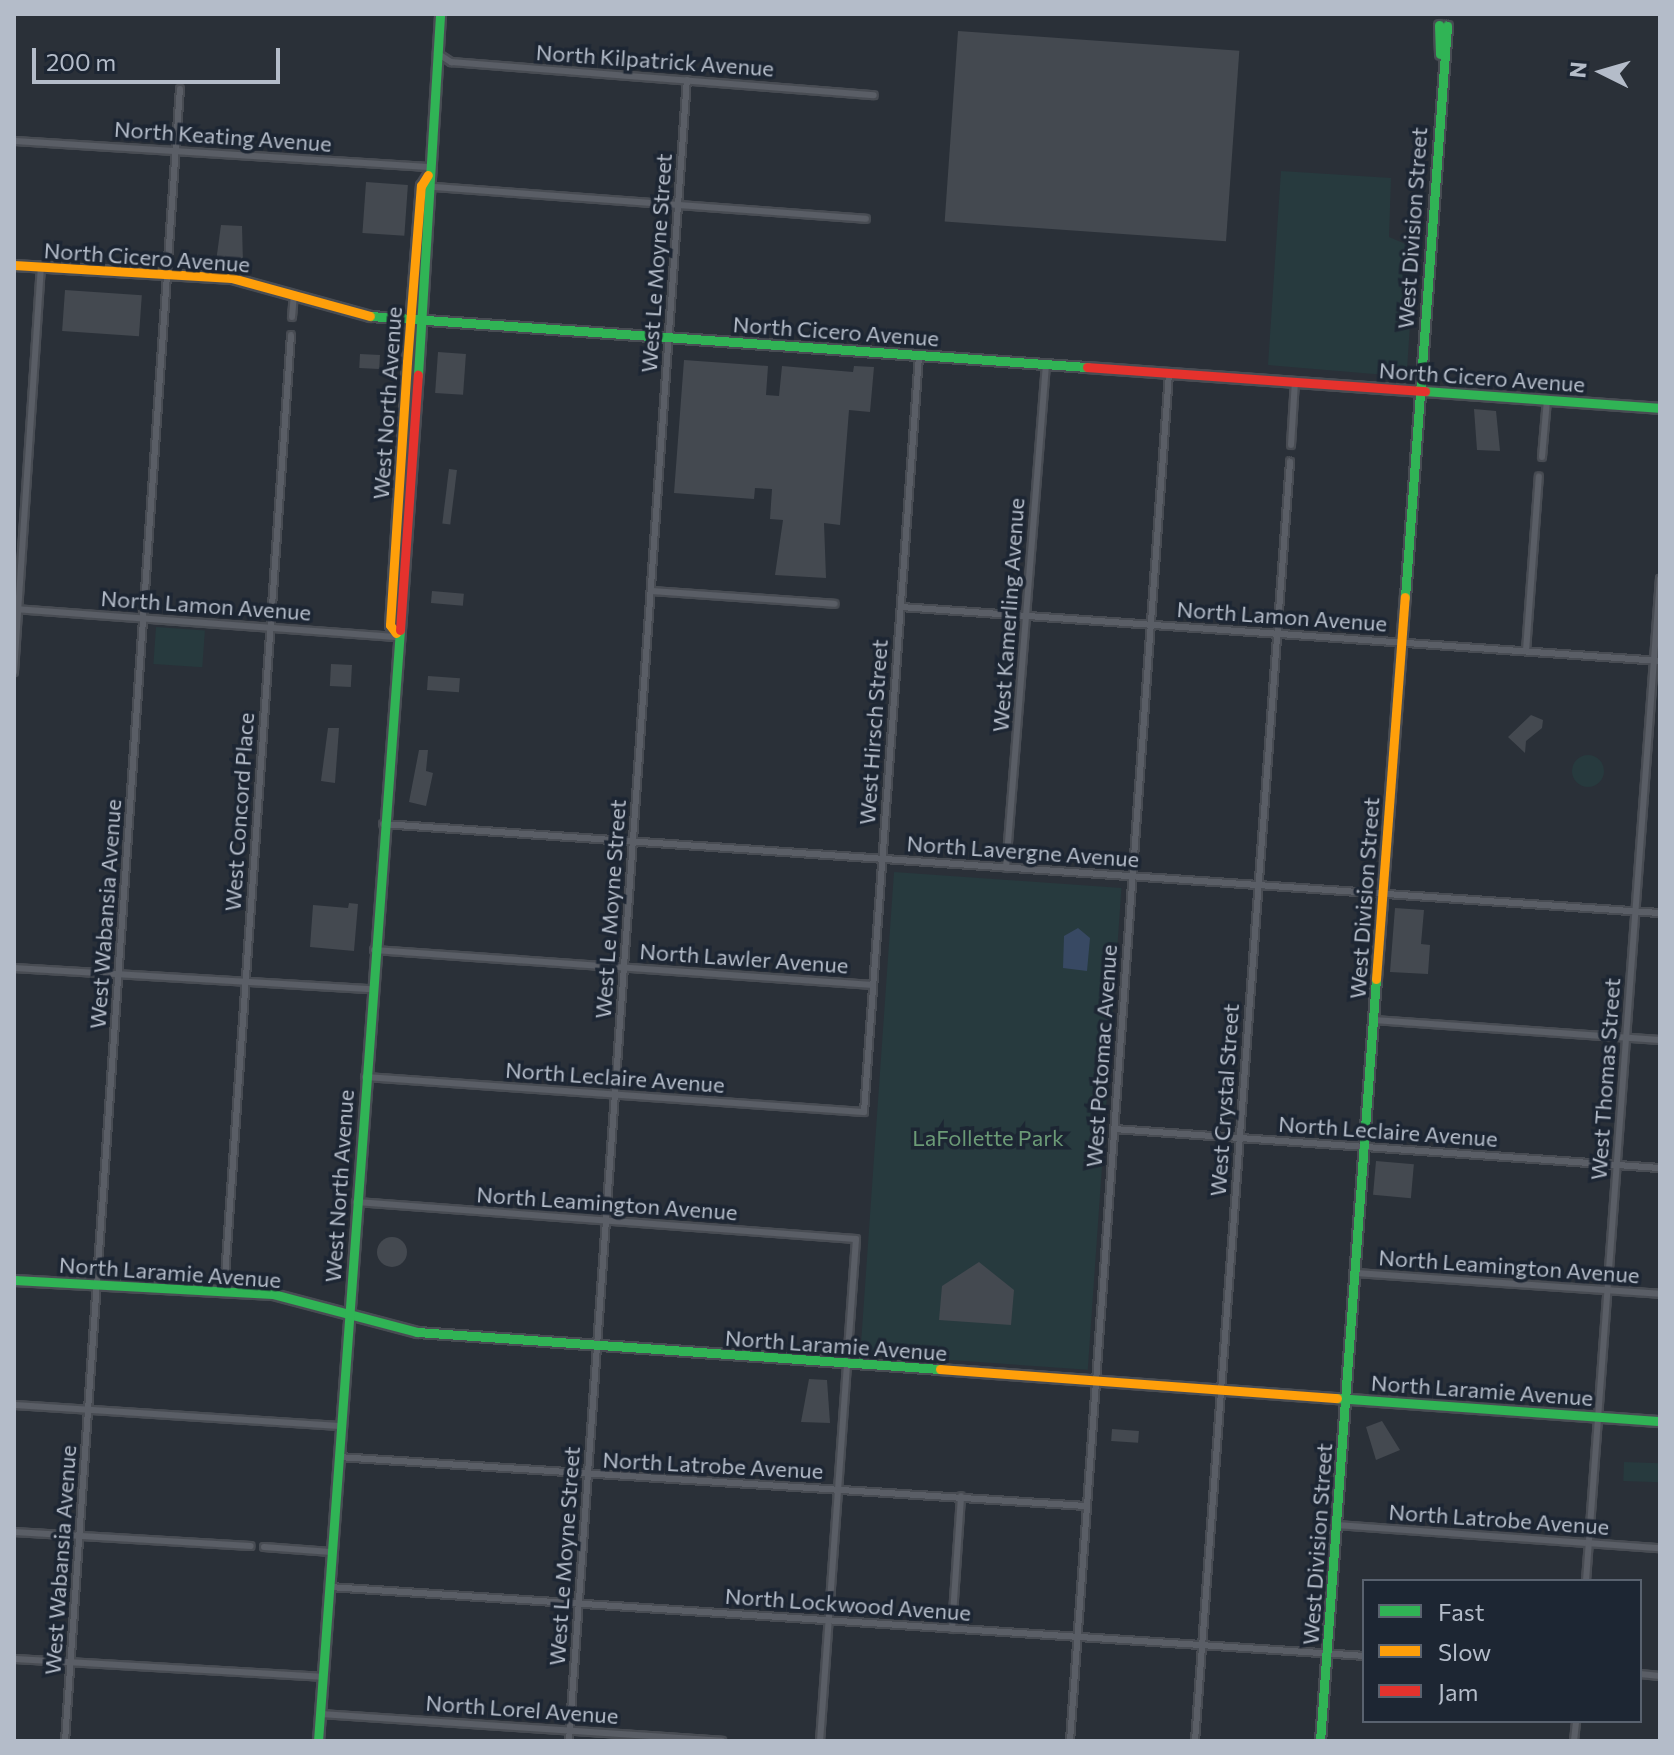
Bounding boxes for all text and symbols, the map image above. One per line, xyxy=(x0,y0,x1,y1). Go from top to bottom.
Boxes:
scale bar xyxy=(36,32,284,82)
north arrow xyxy=(1562,32,1642,112)
street label: North Kilpatrick Avenue xyxy=(535,39,775,81)
text: 200 m xyxy=(46,47,116,76)
text: N xyxy=(1563,60,1592,79)
street label: North Keating Avenue xyxy=(113,115,333,157)
street label: West Division Street xyxy=(1392,126,1432,330)
street label: West Le Moyne Street xyxy=(635,152,677,374)
street label: North Cicero Avenue xyxy=(43,237,251,277)
street label: West North Avenue xyxy=(367,306,407,500)
street label: North Cicero Avenue xyxy=(732,311,940,351)
street label: North Cicero Avenue xyxy=(1378,357,1586,397)
street label: West Kamerling Avenue xyxy=(987,497,1029,733)
street label: North Lamon Avenue xyxy=(100,584,312,626)
street label: North Lamon Avenue xyxy=(1176,595,1388,637)
street label: West Hirsch Street xyxy=(853,638,893,826)
street label: West Concord Place xyxy=(219,712,259,912)
street label: West Division Street xyxy=(1344,796,1384,1000)
street label: West Wabansia Avenue xyxy=(84,798,126,1030)
street label: West Le Moyne Street xyxy=(589,798,631,1020)
street label: North Lavergne Avenue xyxy=(906,830,1140,872)
street label: North Lawler Avenue xyxy=(639,938,849,978)
street label: West Potomac Avenue xyxy=(1080,944,1122,1168)
street label: West Thomas Street xyxy=(1585,977,1625,1181)
street label: West Crystal Street xyxy=(1204,1003,1244,1197)
street label: North Leclaire Avenue xyxy=(504,1056,726,1098)
street label: West North Avenue xyxy=(319,1089,359,1283)
street label: North Leclaire Avenue xyxy=(1277,1110,1499,1152)
park label: LaFollette Park xyxy=(912,1125,1064,1151)
street label: North Leamington Avenue xyxy=(476,1181,738,1225)
street label: North Leamington Avenue xyxy=(1378,1244,1640,1288)
street label: North Laramie Avenue xyxy=(58,1251,282,1293)
street label: North Laramie Avenue xyxy=(724,1324,948,1366)
street label: North Laramie Avenue xyxy=(1370,1369,1594,1411)
street label: West Division Street xyxy=(1297,1442,1337,1646)
street label: West Wabansia Avenue xyxy=(39,1444,81,1676)
street label: West Le Moyne Street xyxy=(543,1445,585,1667)
street label: North Latrobe Avenue xyxy=(602,1446,824,1484)
street label: North Latrobe Avenue xyxy=(1388,1498,1610,1540)
legend xyxy=(1362,1579,1642,1723)
street label: North Lockwood Avenue xyxy=(724,1582,972,1626)
text: Fast xyxy=(1438,1597,1485,1626)
text: Slow xyxy=(1438,1637,1491,1666)
text: Jam xyxy=(1438,1677,1478,1706)
street label: North Lorel Avenue xyxy=(425,1689,619,1729)

